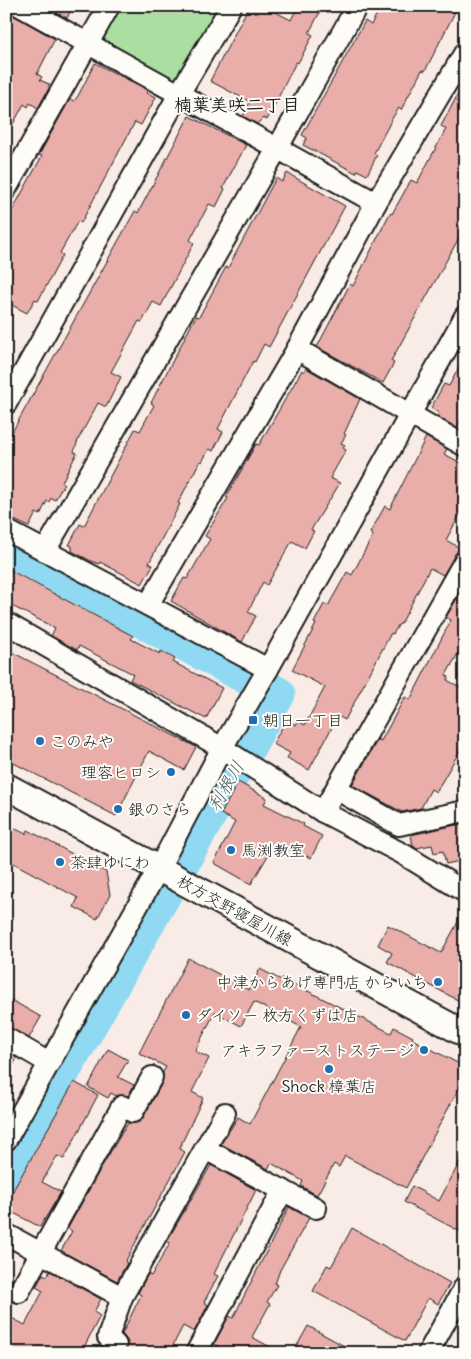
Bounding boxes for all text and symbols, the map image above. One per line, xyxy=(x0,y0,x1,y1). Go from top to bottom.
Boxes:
district label: 楠葉美咲二丁目 xyxy=(174,93,300,116)
place label: 朝日一丁目 xyxy=(263,710,343,730)
marker: 朝日一丁目 xyxy=(247,714,259,726)
place label: このみや xyxy=(50,731,114,751)
marker: このみや xyxy=(34,735,46,747)
water label: 利根川 xyxy=(202,757,249,815)
place label: 理容ヒロシ xyxy=(81,762,161,782)
marker: 理容ヒロシ xyxy=(165,766,177,778)
place label: 銀のさら xyxy=(128,799,192,819)
marker: 銀のさら xyxy=(112,803,124,815)
place label: 馬渕教室 xyxy=(241,840,305,860)
marker: 馬渕教室 xyxy=(225,844,237,856)
place label: 茶肆ゆにわ xyxy=(70,852,150,872)
marker: 茶肆ゆにわ xyxy=(54,856,66,868)
street label: 枚方交野寝屋川線 xyxy=(174,870,296,950)
place label: 中津からあげ専門店 からいち xyxy=(217,972,428,992)
marker: 中津からあげ専門店 からいち xyxy=(432,976,444,988)
place label: ダイソー 枚方くずは店 xyxy=(196,1005,358,1025)
marker: ダイソー 枚方くずは店 xyxy=(180,1009,192,1021)
place label: アキラファーストステージ xyxy=(220,1040,414,1060)
marker: アキラファーストステージ xyxy=(418,1044,430,1056)
marker: Shock 樟葉店 xyxy=(323,1063,335,1075)
place label: Shock 樟葉店 xyxy=(281,1076,377,1096)

